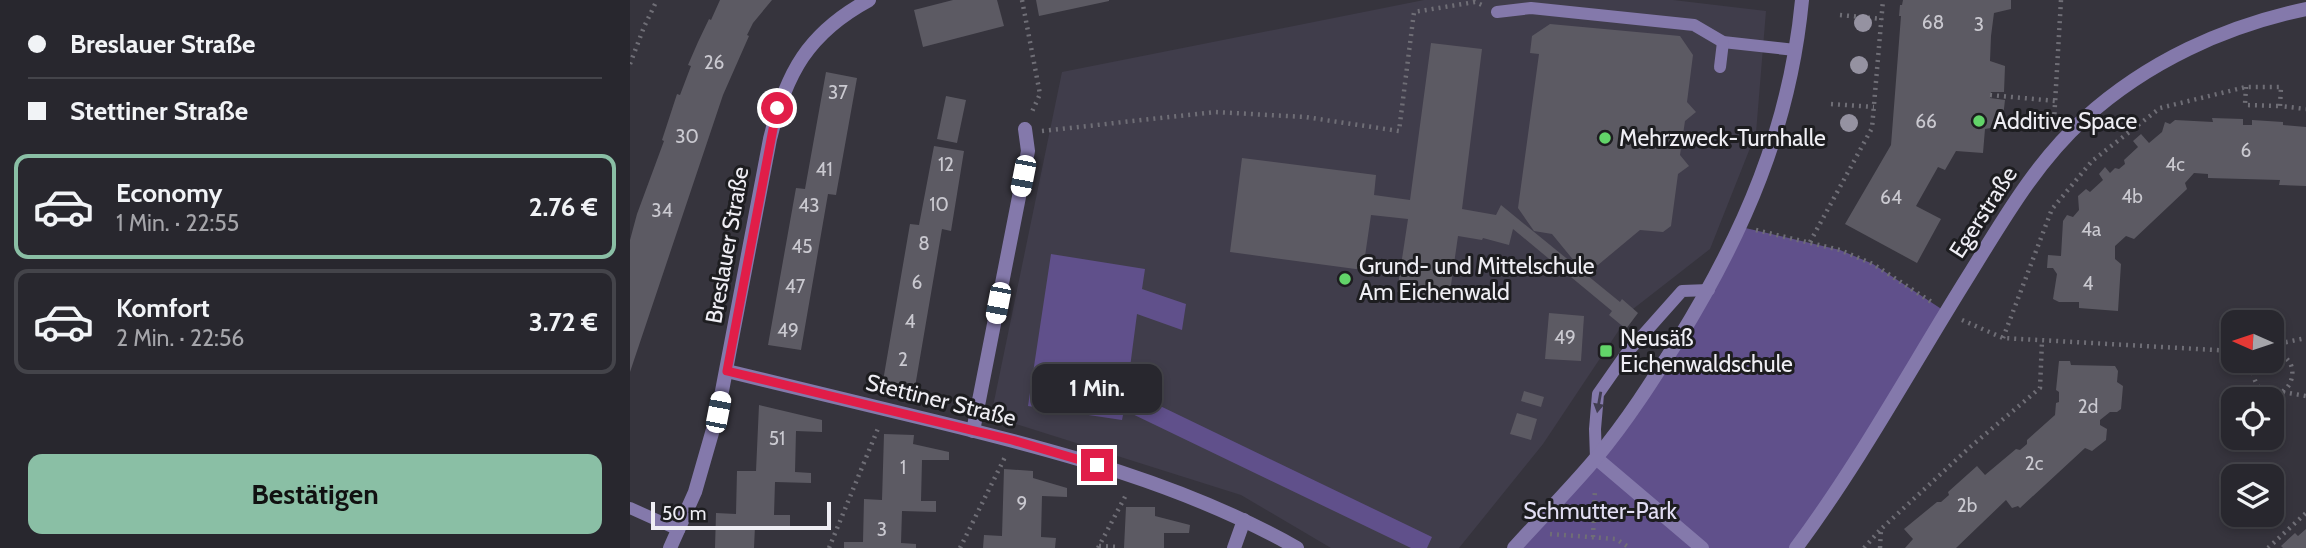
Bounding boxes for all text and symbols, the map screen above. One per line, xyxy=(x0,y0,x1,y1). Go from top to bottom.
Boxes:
house number: 68 xyxy=(1922,11,1944,34)
house number: 3 xyxy=(1974,13,1984,36)
text: Breslauer Straße xyxy=(70,28,255,60)
house number: 26 xyxy=(704,51,724,74)
house number: 37 xyxy=(828,81,848,104)
route start xyxy=(761,92,793,124)
text: Stettiner Straße xyxy=(70,95,248,127)
place label: Additive Space xyxy=(1993,107,2137,135)
house number: 66 xyxy=(1915,110,1937,133)
marker: Additive Space xyxy=(1971,113,1987,129)
place label: Mehrzweck-Turnhalle xyxy=(1619,124,1826,152)
house number: 30 xyxy=(675,125,699,148)
marker: Mehrzweck-Turnhalle xyxy=(1597,130,1613,146)
house number: 6 xyxy=(2241,139,2251,162)
house number: 12 xyxy=(938,153,954,176)
car xyxy=(1009,153,1038,199)
house number: 4c xyxy=(2165,153,2185,176)
house number: 41 xyxy=(815,158,833,181)
street label: Egerstraße xyxy=(1943,161,2023,263)
street label: Breslauer Straße xyxy=(699,164,755,325)
icon: car xyxy=(32,175,95,238)
text: Economy xyxy=(116,177,222,209)
house number: 4b xyxy=(2121,185,2143,208)
house number: 64 xyxy=(1880,186,1902,209)
text: 2.76 € xyxy=(529,191,598,223)
house number: 10 xyxy=(929,193,949,216)
house number: 43 xyxy=(798,194,820,217)
house number: 34 xyxy=(651,199,673,222)
text: 1 Min. · 22:55 xyxy=(116,209,239,237)
house number: 4a xyxy=(2081,218,2101,241)
house number: 8 xyxy=(918,232,930,255)
house number: 45 xyxy=(791,235,813,258)
place label: Grund- und Mittelschule Am Eichenwald xyxy=(1359,252,1595,306)
house number: 6 xyxy=(912,271,922,294)
marker: Grund- und Mittelschule Am Eichenwald xyxy=(1337,271,1353,287)
house number: 4 xyxy=(2083,272,2094,295)
house number: 47 xyxy=(785,275,806,298)
car xyxy=(984,280,1013,326)
icon: car xyxy=(32,290,95,353)
text: Komfort xyxy=(116,292,210,324)
text: 3.72 € xyxy=(529,306,598,338)
house number: 4 xyxy=(905,310,916,333)
north arrow xyxy=(2221,310,2284,373)
map controls xyxy=(2221,310,2284,527)
house number: 49 xyxy=(777,319,799,342)
text: 2 Min. · 22:56 xyxy=(116,324,244,352)
place label: Neusäß Eichenwaldschule xyxy=(1620,324,1793,378)
house number: 49 xyxy=(1554,326,1576,349)
marker: Neusäß Eichenwaldschule xyxy=(1598,343,1614,359)
house number: 2 xyxy=(898,348,908,371)
callout: 1 Min. xyxy=(1032,364,1162,412)
street label: Stettiner Straße xyxy=(863,368,1019,432)
text: 1 Min. xyxy=(1069,374,1125,402)
button: locate xyxy=(2221,387,2284,450)
car xyxy=(704,389,733,435)
one-way arrow xyxy=(1593,391,1604,413)
house number: 2d xyxy=(2078,395,2098,418)
house number: 51 xyxy=(769,427,785,450)
route end xyxy=(1081,449,1113,481)
house number: 2c xyxy=(2025,452,2044,475)
button: Bestätigen xyxy=(28,454,602,534)
house number: 1 xyxy=(900,456,906,479)
button: layers xyxy=(2221,464,2284,527)
house number: 9 xyxy=(1017,492,1027,515)
house number: 2b xyxy=(1957,494,1977,517)
park label: Schmutter-Park xyxy=(1523,497,1678,525)
scale bar xyxy=(651,499,831,531)
text: 50 m xyxy=(662,502,706,525)
house number: 3 xyxy=(877,518,887,541)

